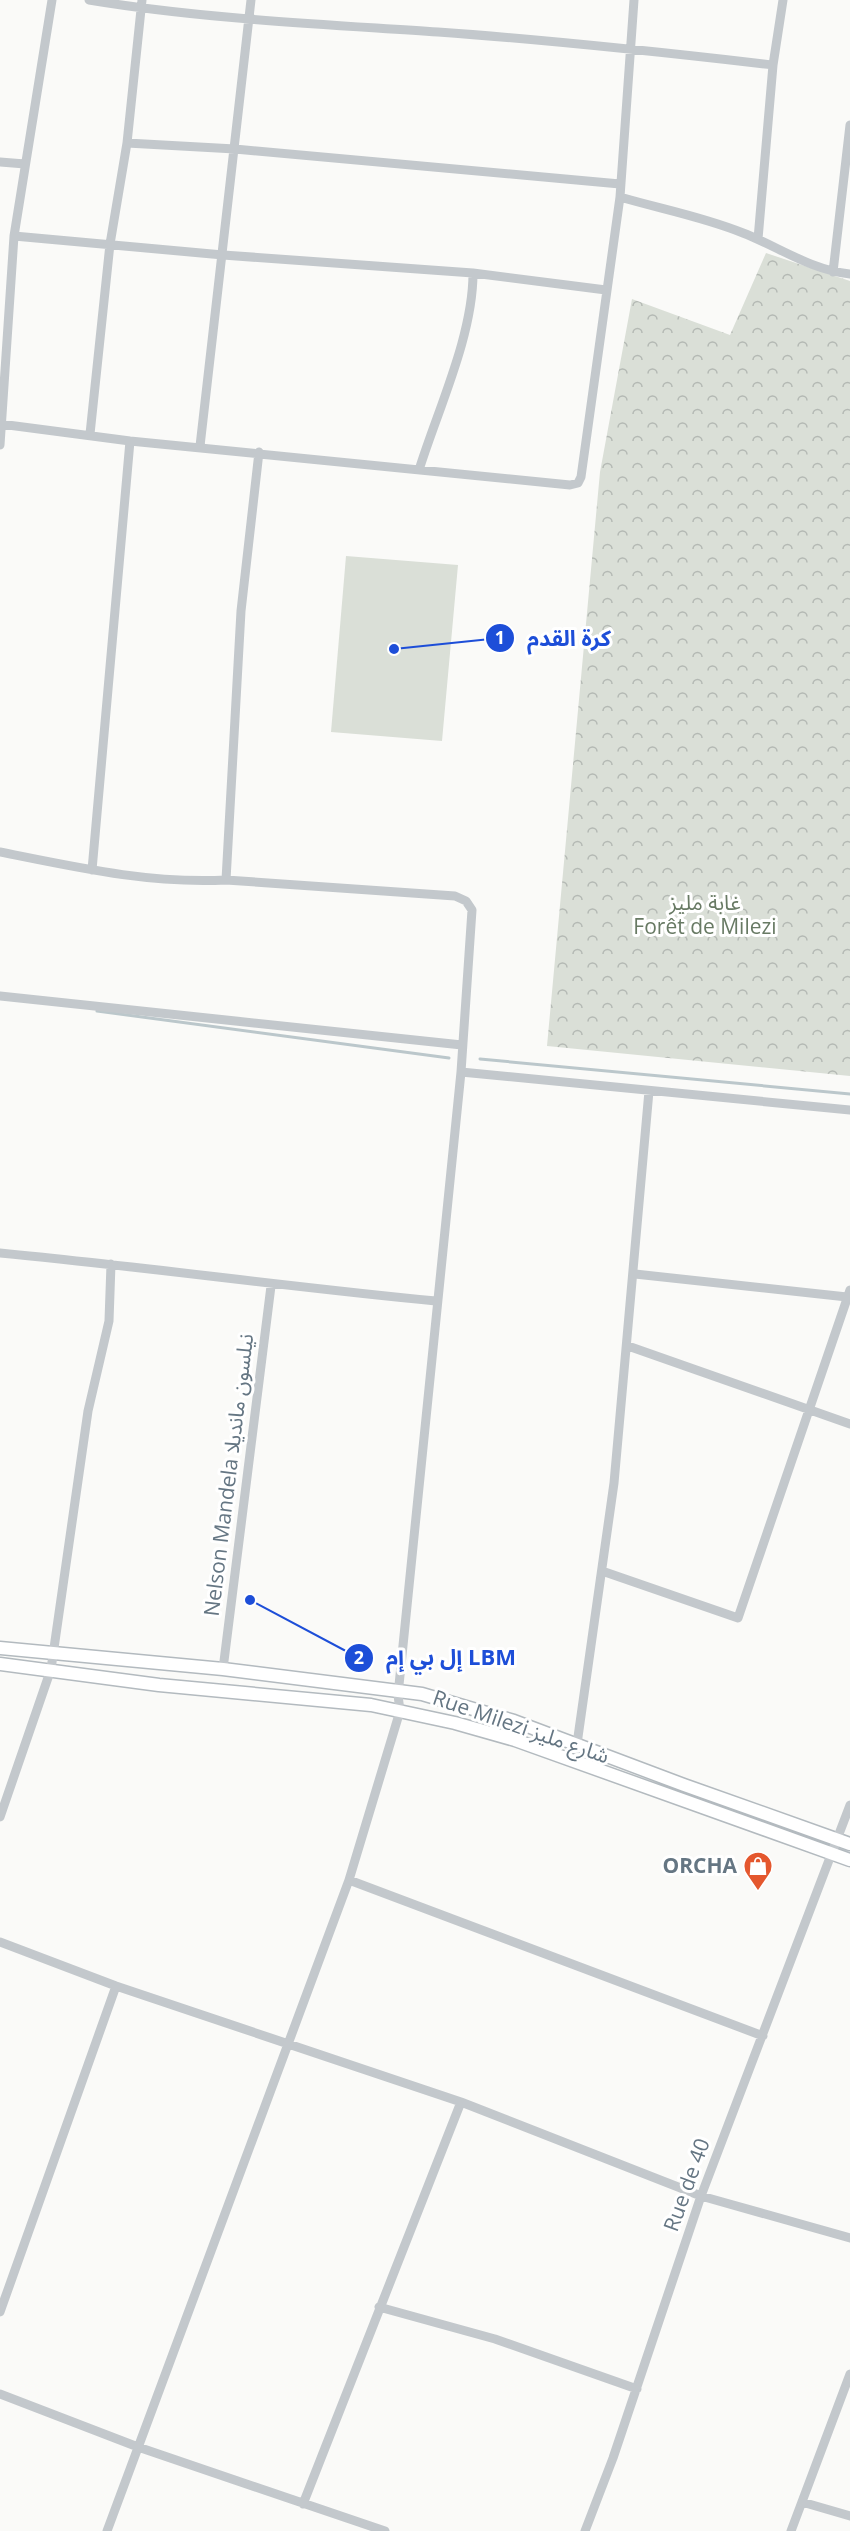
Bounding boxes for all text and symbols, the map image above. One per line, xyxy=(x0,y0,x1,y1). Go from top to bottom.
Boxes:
callout: كرة القدم xyxy=(485,618,623,658)
text: كرة القدم xyxy=(527,622,612,655)
text: 1 xyxy=(495,625,505,649)
park label: غابة مليز Forêt de Milezi xyxy=(633,888,777,940)
street label: Nelson Mandela نيلسون مانديلا xyxy=(197,1332,259,1618)
callout: إل بي إم LBM xyxy=(344,1638,527,1678)
text: إل بي إم LBM xyxy=(386,1641,516,1675)
text: 2 xyxy=(354,1645,364,1669)
street label: Rue Milezi شارع مليز xyxy=(429,1683,613,1771)
shop icon: ORCHA xyxy=(742,1850,774,1892)
place label: ORCHA xyxy=(662,1851,738,1879)
street label: Rue de 40 xyxy=(656,2134,716,2235)

